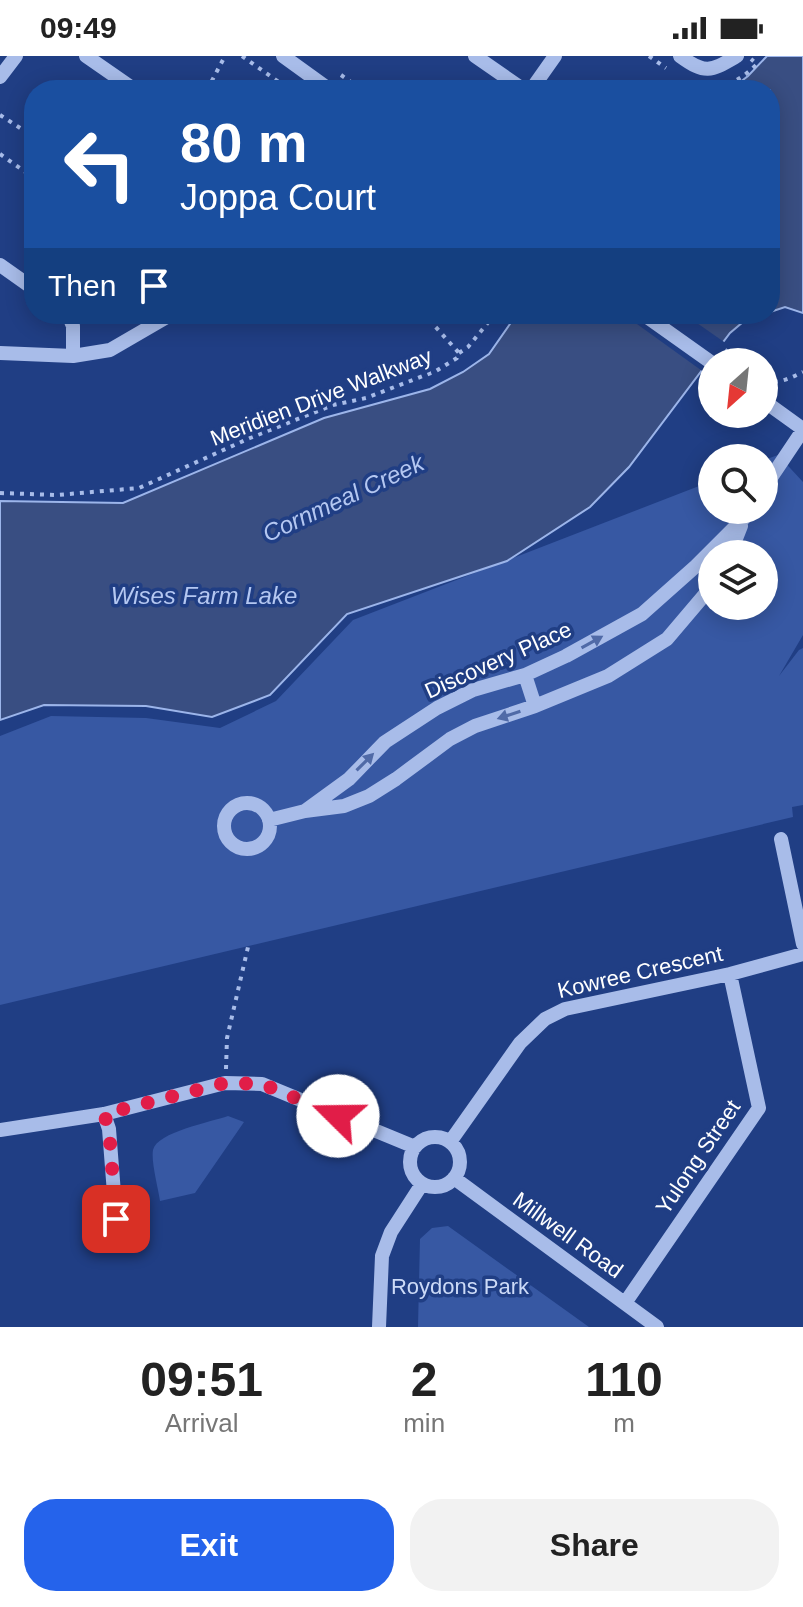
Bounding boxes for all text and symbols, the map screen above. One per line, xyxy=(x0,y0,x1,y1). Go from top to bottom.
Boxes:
text: 09:49 xyxy=(40,11,117,44)
text: 80 m xyxy=(180,111,308,174)
icon: left xyxy=(48,112,152,216)
text: Joppa Court xyxy=(180,177,376,218)
icon: arrive xyxy=(132,264,176,308)
text: Then xyxy=(48,269,116,302)
street label: Meridien Drive Walkway xyxy=(207,343,435,451)
north arrow xyxy=(698,348,778,428)
map controls xyxy=(698,348,778,620)
button: search xyxy=(698,444,778,524)
water label: Cornmeal Creek xyxy=(258,448,430,547)
button: layers xyxy=(698,540,778,620)
water label: Wises Farm Lake xyxy=(111,582,297,609)
street label: Discovery Place xyxy=(421,617,575,703)
one-way arrow xyxy=(581,635,604,649)
one-way arrow xyxy=(497,709,521,722)
one-way arrow xyxy=(355,753,374,772)
street label: Kowree Crescent xyxy=(555,941,725,1003)
position arrow xyxy=(296,1074,380,1158)
street label: Yulong Street xyxy=(651,1095,745,1219)
pin xyxy=(82,1185,150,1253)
street label: Millwell Road xyxy=(508,1187,628,1283)
icon: arrive xyxy=(94,1197,138,1241)
park label: Roydons Park xyxy=(391,1274,530,1299)
text: 09:51 xyxy=(140,1353,263,1406)
text: 2 xyxy=(411,1353,438,1406)
text: 110 xyxy=(585,1353,663,1406)
text: Arrival xyxy=(165,1408,238,1438)
text: min xyxy=(403,1408,445,1438)
text: m xyxy=(613,1408,635,1438)
button: Exit xyxy=(24,1499,394,1591)
button: Share xyxy=(410,1499,779,1591)

